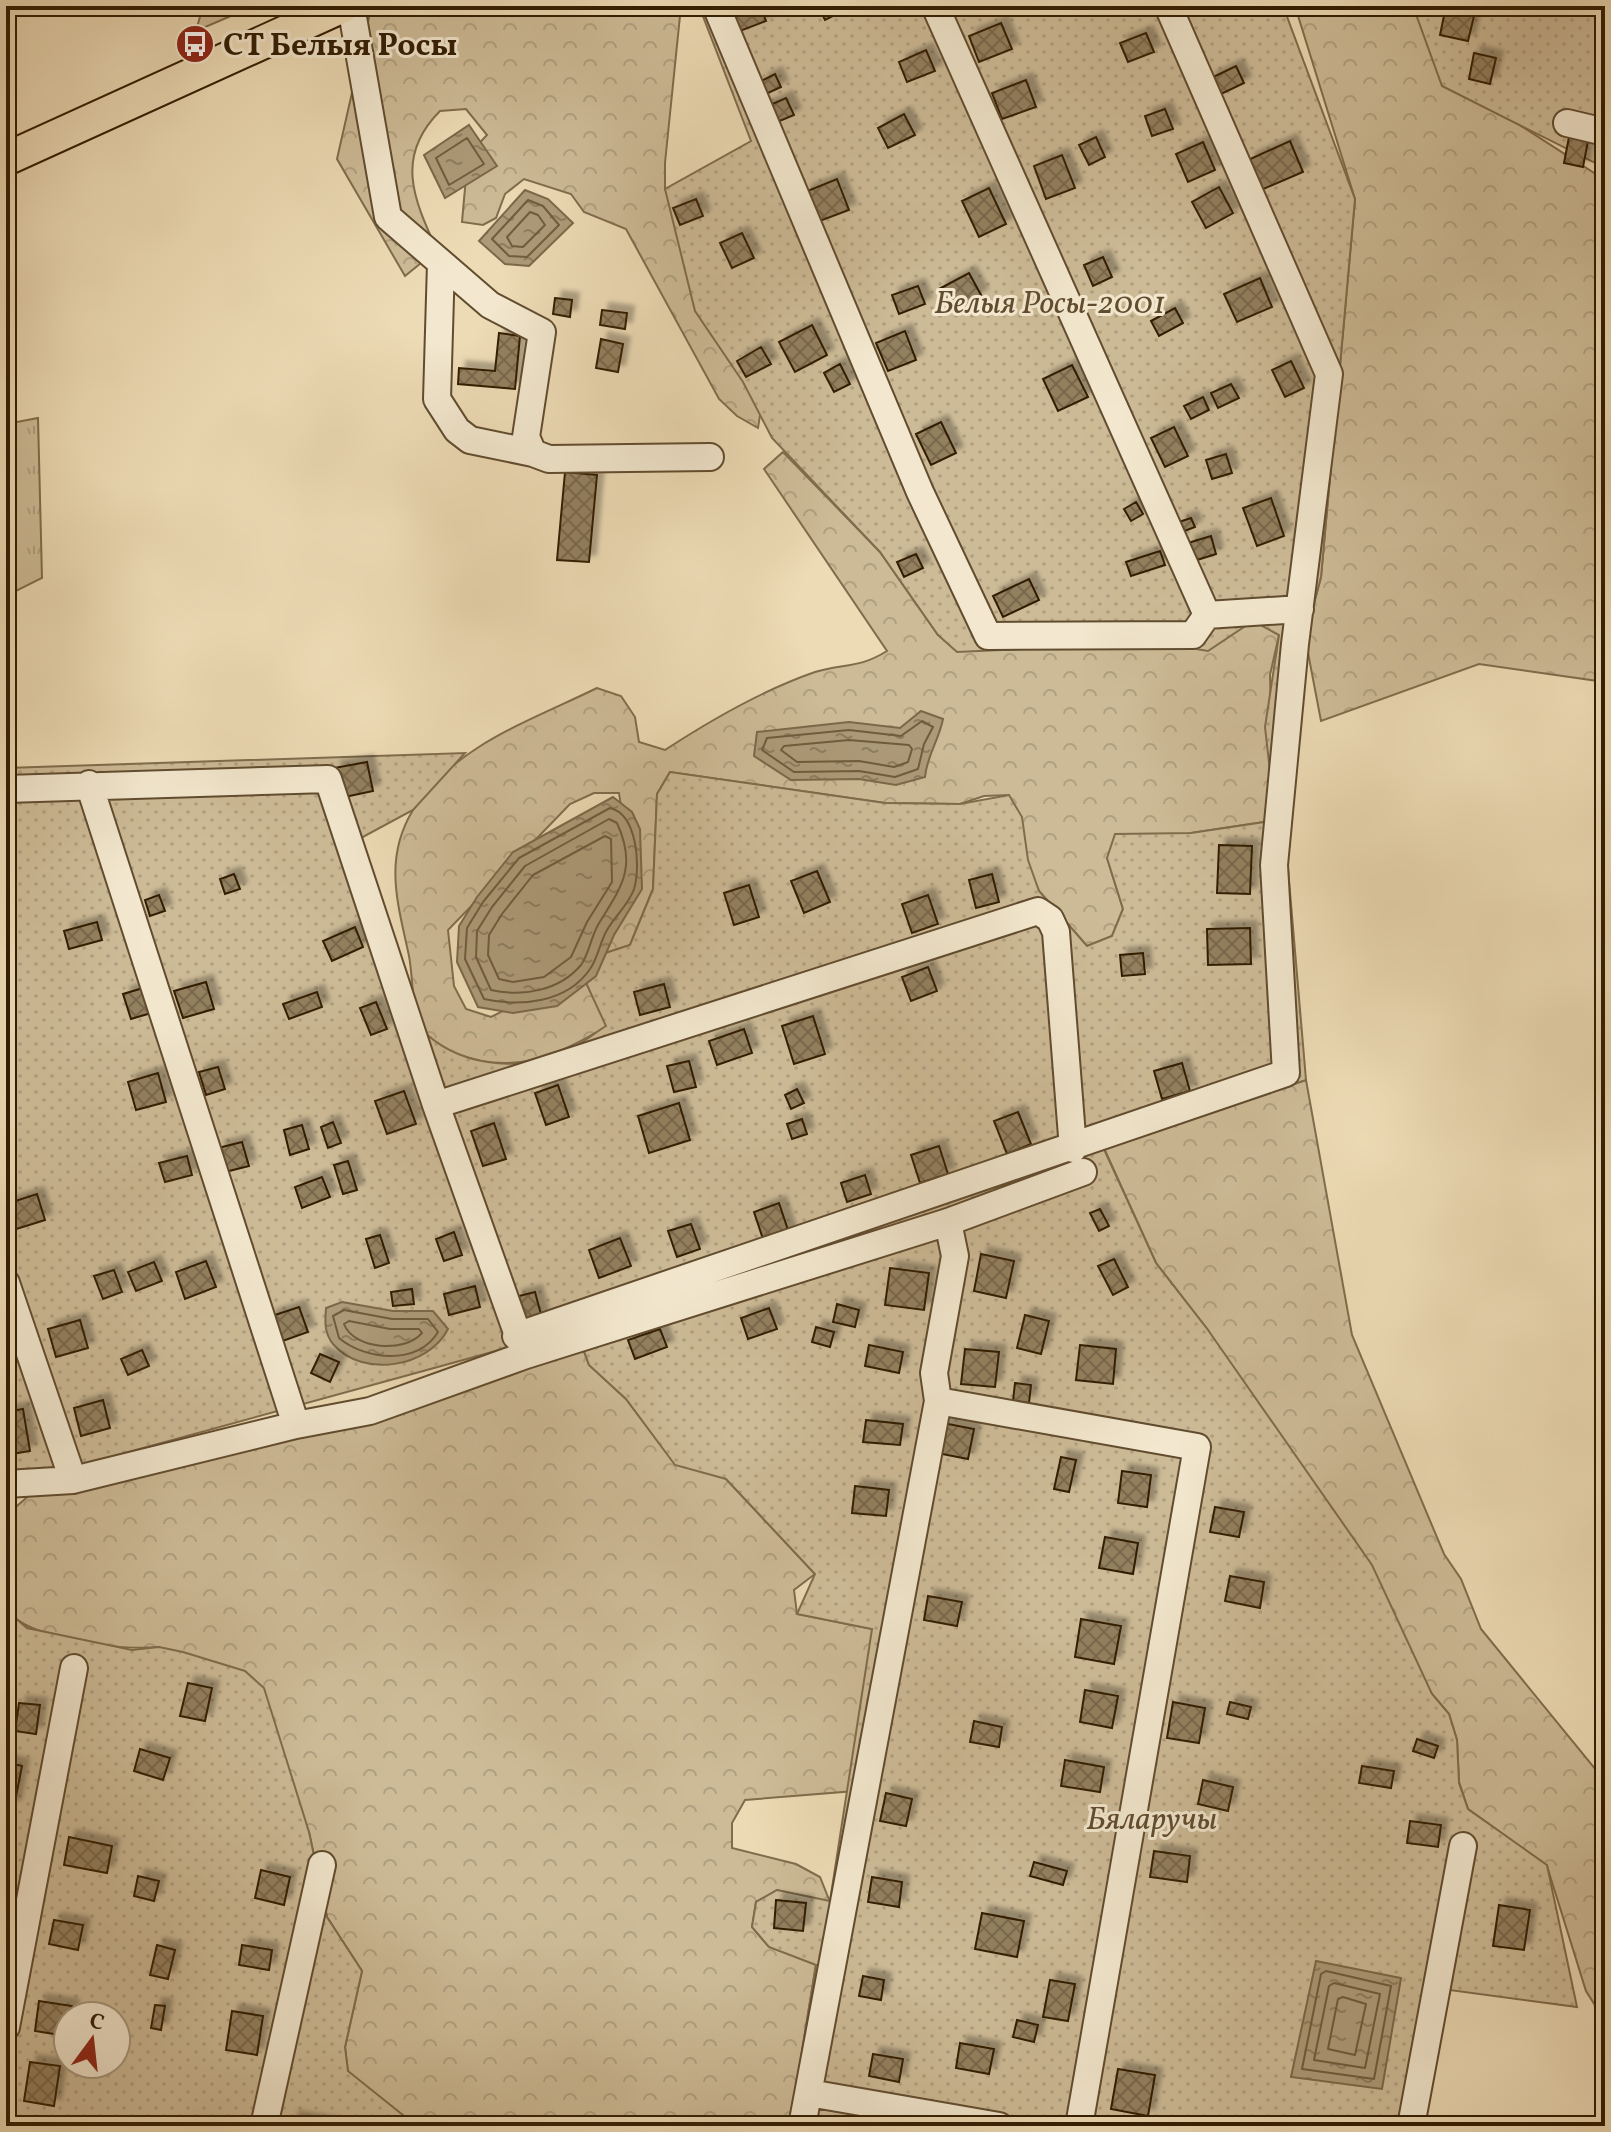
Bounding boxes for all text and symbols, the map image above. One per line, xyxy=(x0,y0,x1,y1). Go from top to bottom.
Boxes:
bus stop icon: СТ Белыя Росы xyxy=(174,23,216,65)
place label: СТ Белыя Росы xyxy=(223,25,457,69)
park label: Белыя Росы-2001 xyxy=(935,283,1165,327)
park label: Бяларучы xyxy=(1087,1799,1217,1843)
north arrow xyxy=(52,2000,132,2080)
text: С xyxy=(86,2006,107,2040)

